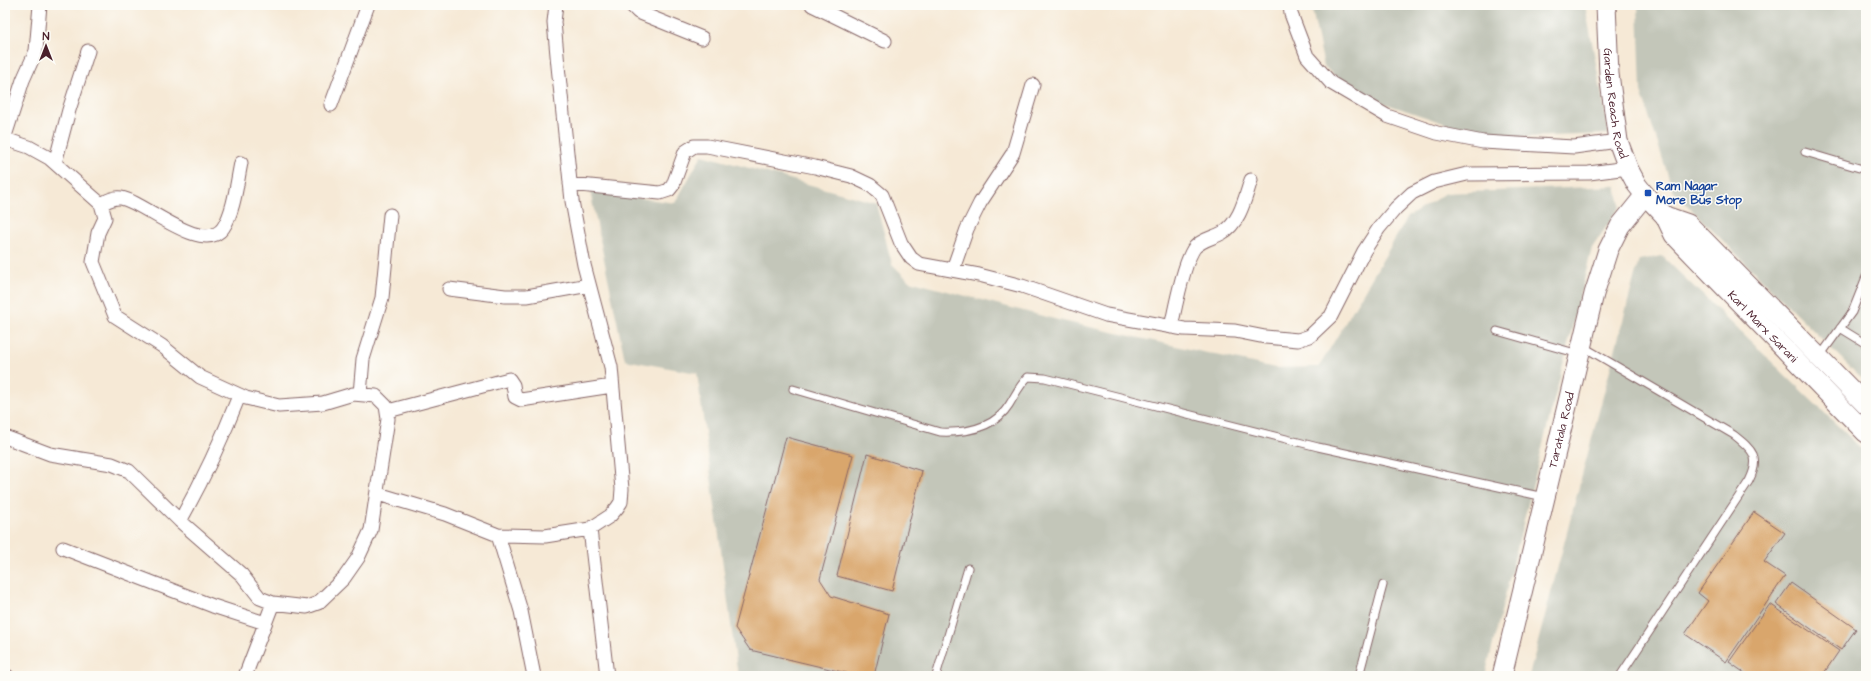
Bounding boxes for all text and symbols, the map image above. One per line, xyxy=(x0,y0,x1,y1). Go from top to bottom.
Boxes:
north arrow xyxy=(26,26,66,66)
text: N xyxy=(43,29,50,44)
street label: Garden Reach Road xyxy=(1599,48,1632,161)
place label: Ram Nagar More Bus Stop xyxy=(1656,178,1742,210)
marker: Ram Nagar More Bus Stop xyxy=(1643,188,1653,198)
street label: Karl Marx Sarani xyxy=(1724,287,1802,366)
street label: Taratala Road xyxy=(1544,390,1579,470)

